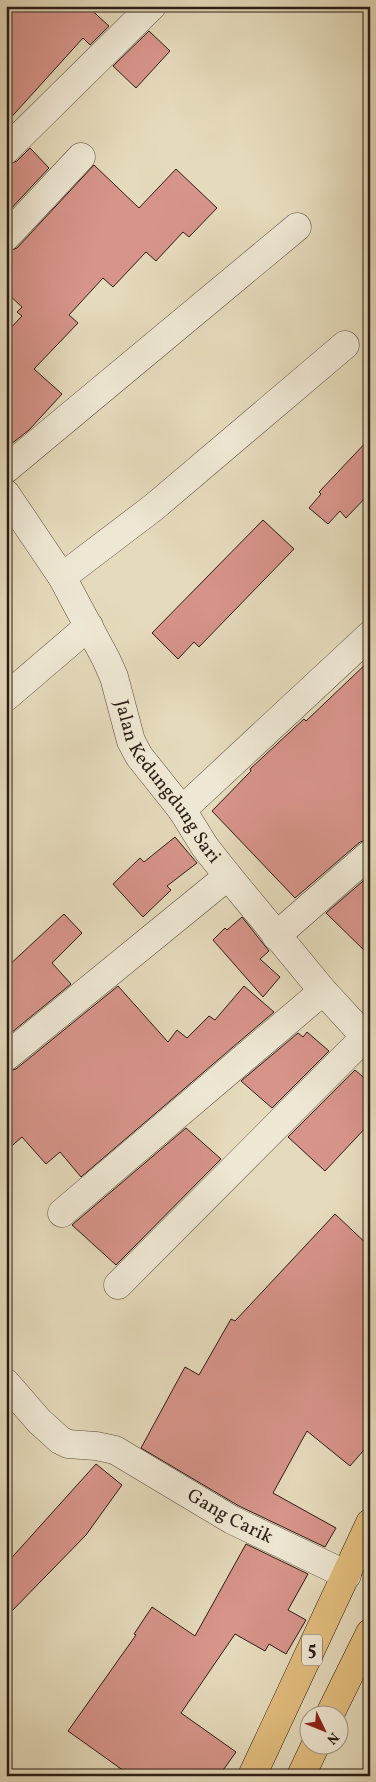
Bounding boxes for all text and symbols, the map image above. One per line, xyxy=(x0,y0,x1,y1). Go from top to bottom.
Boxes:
street label: Jalan Kedungdung Sari xyxy=(108,697,227,869)
street label: Gang Carik xyxy=(182,1483,277,1551)
road number: 5 xyxy=(302,1634,322,1666)
north arrow xyxy=(298,1704,348,1754)
text: N xyxy=(322,1728,343,1748)

